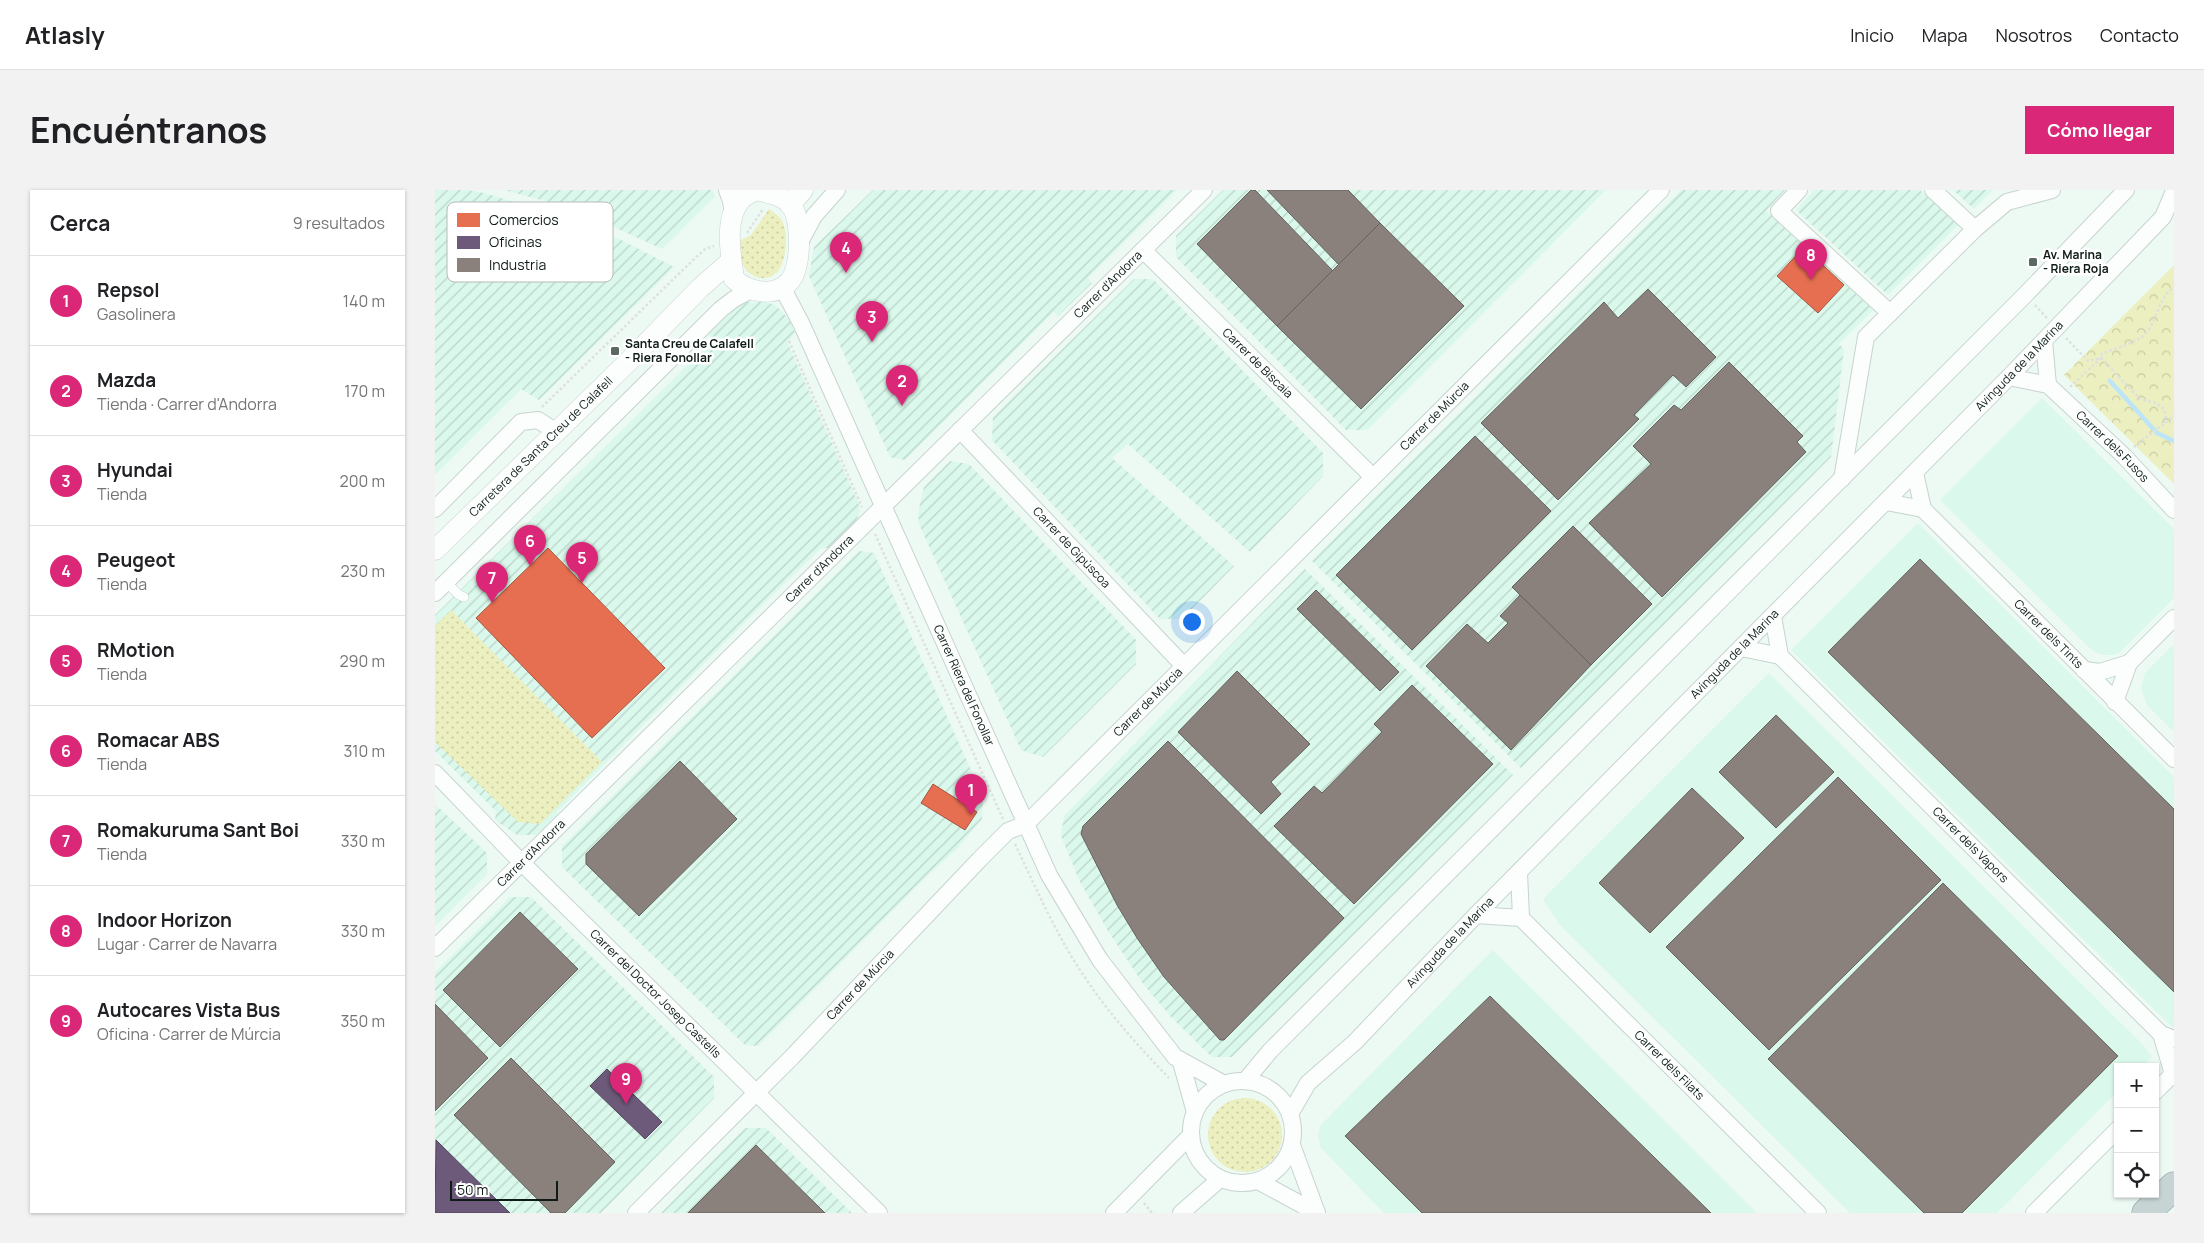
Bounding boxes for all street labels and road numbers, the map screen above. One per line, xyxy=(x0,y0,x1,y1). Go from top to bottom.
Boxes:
street label: Carrer d'Andorra xyxy=(1070,247,1146,322)
street label: Avinguda de la Marina xyxy=(1971,317,2067,414)
street label: Carrer de Biscaia xyxy=(1219,324,1297,402)
street label: Carretera de Santa Creu de Calafell xyxy=(465,372,616,520)
street label: Carrer de Múrcia xyxy=(1396,377,1473,454)
street label: Carrer dels Fusos xyxy=(2073,407,2153,486)
street label: Carrer de Gipúscoa xyxy=(1029,503,1115,592)
street label: Carrer d'Andorra xyxy=(781,531,857,606)
street label: Carrer dels Tints xyxy=(2010,595,2087,672)
street label: Avinguda de la Marina xyxy=(1686,605,1782,702)
street label: Carrer Riera del Fonollar xyxy=(930,622,999,749)
street label: Carrer de Múrcia xyxy=(1109,663,1186,740)
street label: Carrer dels Vapors xyxy=(1929,803,2013,886)
street label: Carrer d'Andorra xyxy=(493,815,569,890)
street label: Avinguda de la Marina xyxy=(1402,893,1497,991)
street label: Carrer del Doctor Josep Castells xyxy=(586,925,725,1062)
street label: Carrer de Múrcia xyxy=(822,946,898,1024)
street label: Carrer dels Filats xyxy=(1631,1026,1708,1104)

